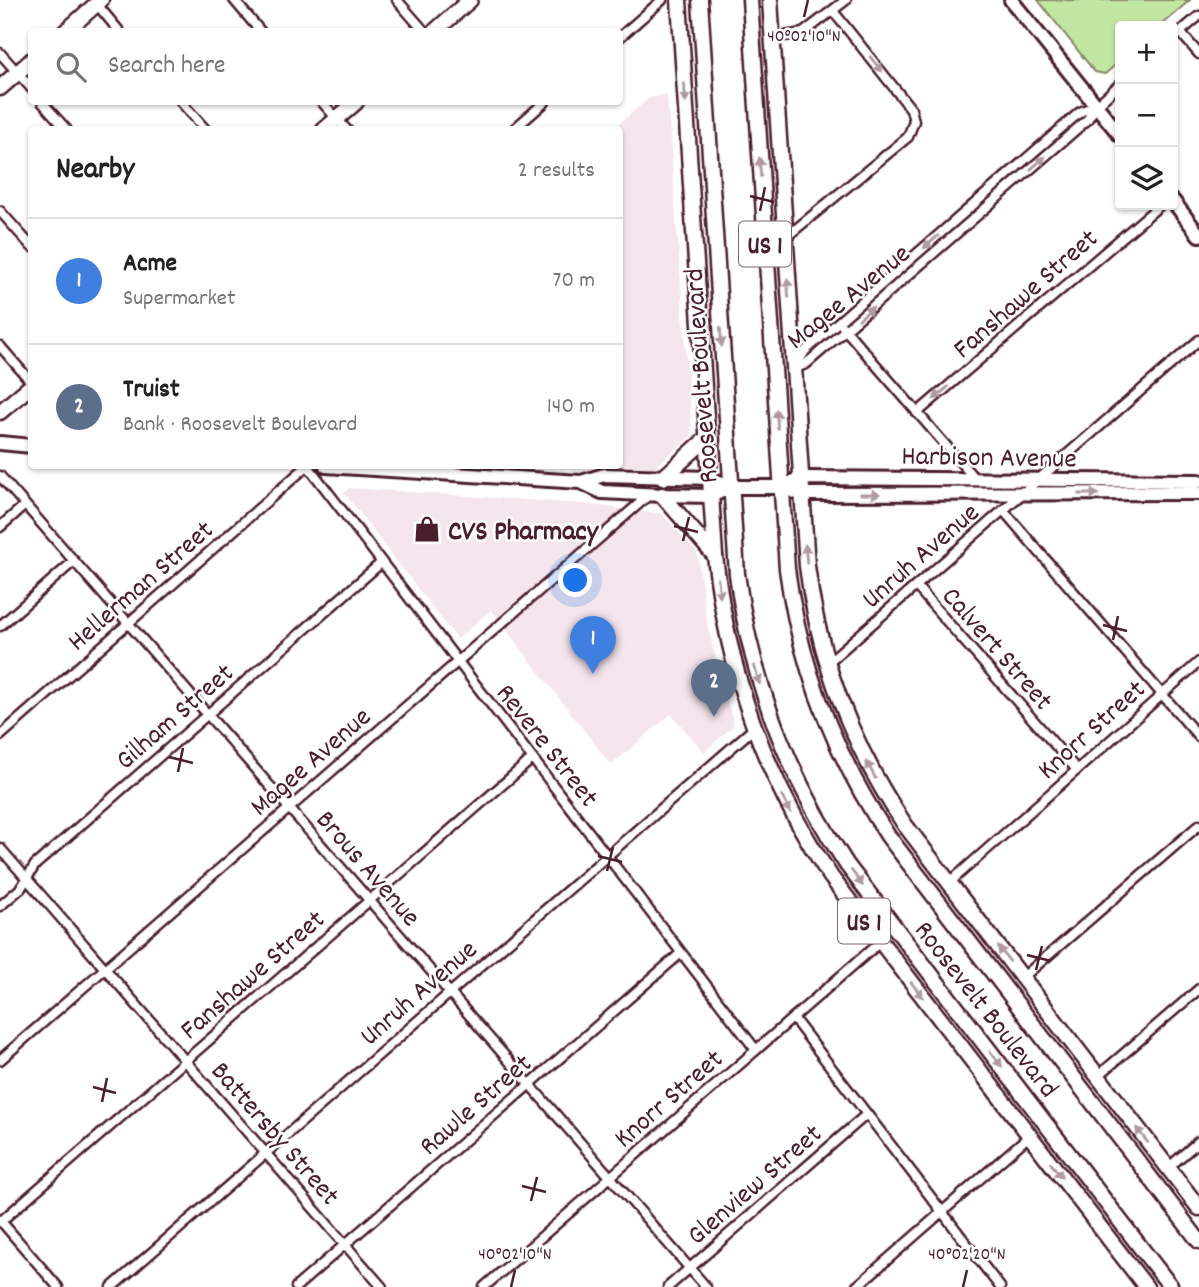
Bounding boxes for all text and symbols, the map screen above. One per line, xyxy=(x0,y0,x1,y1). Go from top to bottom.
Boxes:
map controls xyxy=(1115,21,1178,210)
button: + xyxy=(1115,21,1178,84)
text: 40°02'10"N xyxy=(767,25,841,50)
search box xyxy=(28,28,623,105)
icon: search xyxy=(52,48,90,86)
text: Search here xyxy=(108,48,226,85)
one-way arrow xyxy=(868,55,883,73)
one-way arrow xyxy=(680,82,691,104)
button: − xyxy=(1115,84,1178,147)
button: layers xyxy=(1115,147,1178,210)
text: Nearby xyxy=(56,150,134,193)
text: 2 results xyxy=(518,155,595,188)
one-way arrow xyxy=(755,156,766,178)
one-way arrow xyxy=(1029,156,1046,171)
road number: US 1 xyxy=(739,221,791,266)
street label: Fanshawe Street xyxy=(946,221,1109,370)
one-way arrow xyxy=(923,234,940,249)
street label: Magee Avenue xyxy=(779,236,921,361)
text: Acme xyxy=(123,246,177,283)
text: 1 xyxy=(76,265,82,298)
text: 70 m xyxy=(553,265,595,298)
street label: Roosevelt Boulevard xyxy=(677,267,731,484)
one-way arrow xyxy=(782,277,793,299)
text: Supermarket xyxy=(123,283,235,316)
one-way arrow xyxy=(857,305,875,321)
one-way arrow xyxy=(716,326,727,348)
text: Truist xyxy=(123,372,180,409)
one-way arrow xyxy=(932,385,949,400)
text: 2 xyxy=(74,391,84,424)
text: 140 m xyxy=(547,391,595,424)
one-way arrow xyxy=(771,408,782,430)
text: Bank · Roosevelt Boulevard xyxy=(123,409,357,442)
street label: Harbison Avenue xyxy=(901,438,1077,482)
one-way arrow xyxy=(859,488,881,500)
one-way arrow xyxy=(1079,488,1101,500)
street label: Unruh Avenue xyxy=(855,495,990,620)
street label: Hellerman Street xyxy=(60,513,224,663)
shop icon: CVS Pharmacy xyxy=(412,514,442,544)
place label: CVS Pharmacy xyxy=(448,514,600,554)
one-way arrow xyxy=(800,543,811,565)
your location xyxy=(558,563,592,597)
one-way arrow xyxy=(713,577,724,599)
street label: Calvert Street xyxy=(930,580,1060,721)
pin: 1 xyxy=(570,616,616,674)
street label: Gilham Street xyxy=(108,656,244,782)
pin: 2 xyxy=(691,659,737,717)
one-way arrow xyxy=(752,665,762,686)
street label: Knorr Street xyxy=(1030,672,1156,791)
street label: Revere Street xyxy=(484,677,606,817)
street label: Magee Avenue xyxy=(243,700,382,828)
one-way arrow xyxy=(865,760,877,780)
one-way arrow xyxy=(781,794,792,814)
street label: Brous Avenue xyxy=(304,803,428,937)
one-way arrow xyxy=(850,869,864,887)
road number: US 1 xyxy=(838,898,890,944)
street label: Fanshawe Street xyxy=(173,902,336,1051)
street label: Roosevelt Boulevard xyxy=(902,914,1066,1108)
street label: Unruh Avenue xyxy=(353,932,488,1057)
one-way arrow xyxy=(996,946,1011,964)
one-way arrow xyxy=(909,981,923,999)
street label: Knorr Street xyxy=(607,1042,734,1160)
street label: Rawle Street xyxy=(412,1046,543,1167)
one-way arrow xyxy=(988,1049,1003,1067)
street label: Battersby Street xyxy=(199,1054,347,1216)
street label: Glenview Street xyxy=(680,1117,833,1257)
one-way arrow xyxy=(1135,1126,1150,1144)
one-way arrow xyxy=(1048,1161,1062,1179)
text: 40°02'10"N xyxy=(478,1243,552,1268)
text: 40°02'20"N xyxy=(928,1243,1006,1268)

